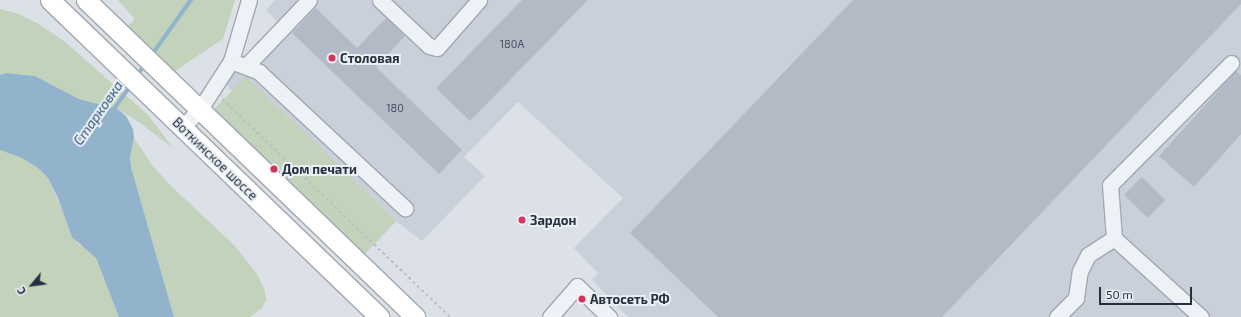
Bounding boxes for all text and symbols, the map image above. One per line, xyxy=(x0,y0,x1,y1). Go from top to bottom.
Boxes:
house number: 180А xyxy=(500,37,524,51)
place label: Столовая xyxy=(340,50,400,66)
marker: Столовая xyxy=(327,53,337,63)
water label: Старковка xyxy=(70,78,126,148)
house number: 180 xyxy=(386,101,404,115)
street label: Воткинское шоссе xyxy=(169,114,261,204)
place label: Дом печати xyxy=(282,161,357,177)
marker: Дом печати xyxy=(269,164,279,174)
place label: Зардон xyxy=(530,212,576,228)
marker: Зардон xyxy=(517,215,527,225)
north arrow xyxy=(12,265,52,305)
scale bar xyxy=(1101,279,1194,305)
text: С xyxy=(14,285,28,297)
text: 50 m xyxy=(1106,287,1133,301)
place label: Автосеть РФ xyxy=(590,291,670,307)
marker: Автосеть РФ xyxy=(577,294,587,304)

